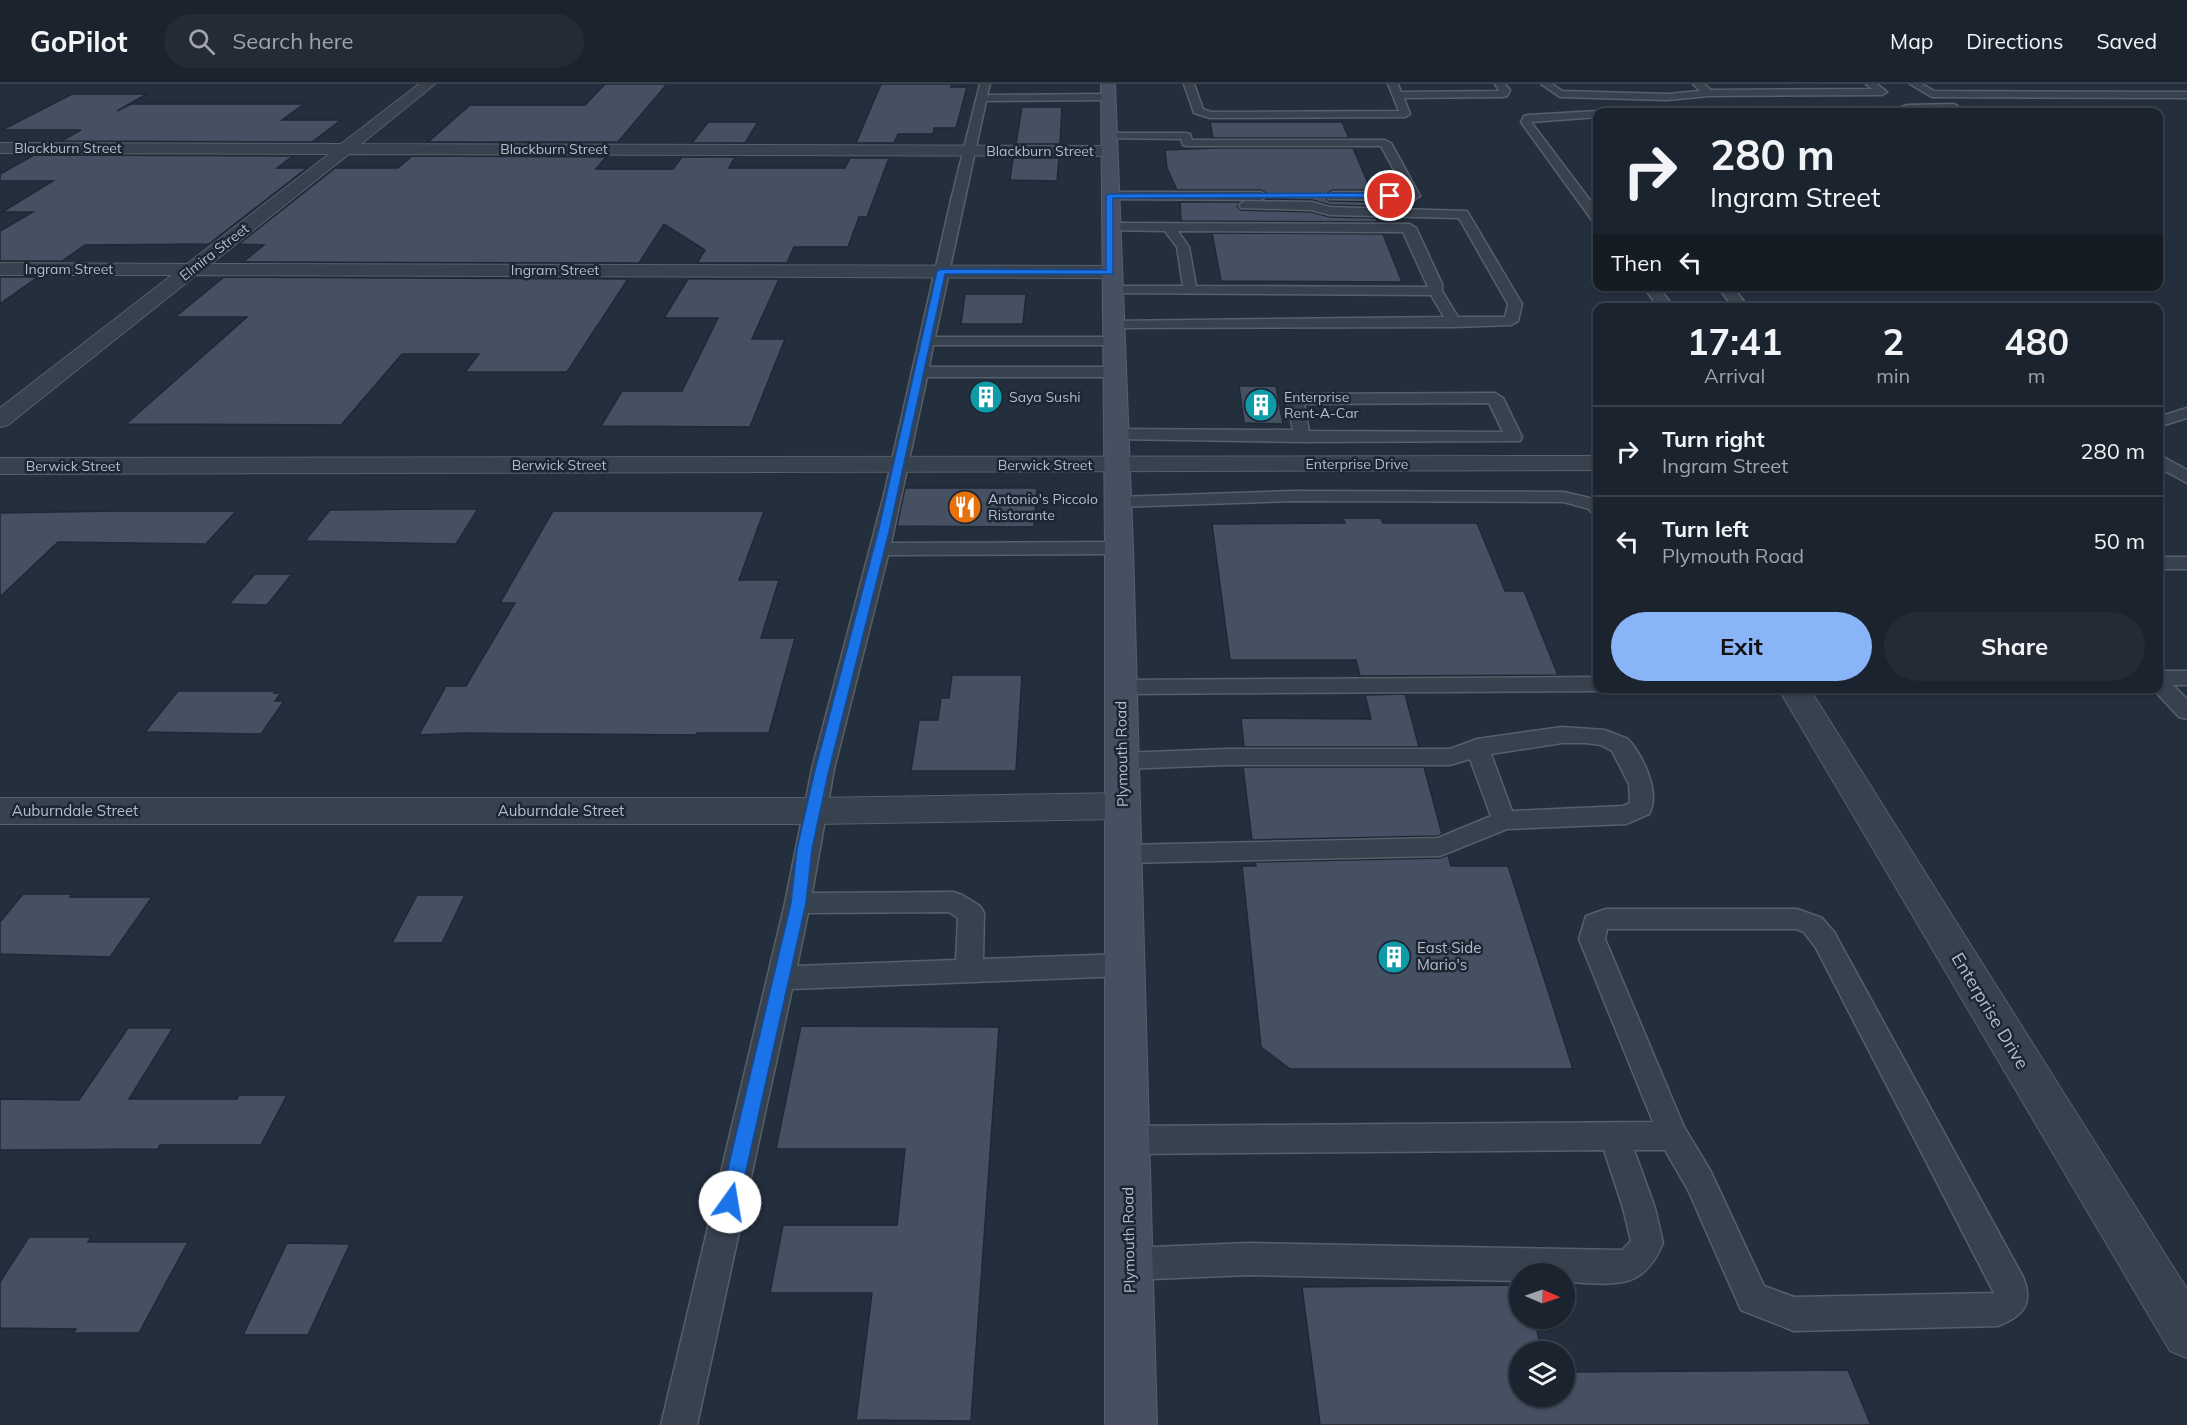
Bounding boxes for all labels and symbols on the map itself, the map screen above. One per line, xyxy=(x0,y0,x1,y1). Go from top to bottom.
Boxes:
street label: Blackburn Street xyxy=(14,139,122,157)
street label: Blackburn Street xyxy=(500,140,608,158)
street label: Blackburn Street xyxy=(986,142,1094,160)
pin xyxy=(1364,170,1415,221)
street label: Elmira Street xyxy=(176,219,252,285)
street label: Ingram Street xyxy=(25,260,113,278)
street label: Ingram Street xyxy=(511,261,599,279)
building icon: Saya Sushi xyxy=(968,379,1004,415)
building icon: Enterprise Rent-A-Car xyxy=(1243,387,1279,423)
place label: Saya Sushi xyxy=(1009,388,1081,406)
place label: Enterprise Rent-A-Car xyxy=(1284,388,1360,422)
street label: Enterprise Drive xyxy=(1306,455,1408,473)
street label: Berwick Street xyxy=(512,456,606,474)
street label: Berwick Street xyxy=(998,456,1092,474)
street label: Berwick Street xyxy=(26,457,120,475)
restaurant icon: Antonio's Piccolo Ristorante xyxy=(947,489,983,525)
place label: Antonio's Piccolo Ristorante xyxy=(988,490,1098,524)
street label: Plymouth Road xyxy=(1111,701,1132,807)
street label: Auburndale Street xyxy=(12,801,138,820)
street label: Auburndale Street xyxy=(498,801,624,820)
place label: East Side Mario's xyxy=(1417,938,1481,974)
building icon: East Side Mario's xyxy=(1376,939,1412,975)
street label: Enterprise Drive xyxy=(1947,948,2034,1073)
position arrow xyxy=(698,1170,762,1234)
street label: Plymouth Road xyxy=(1118,1187,1139,1293)
north arrow xyxy=(1509,1263,1575,1329)

